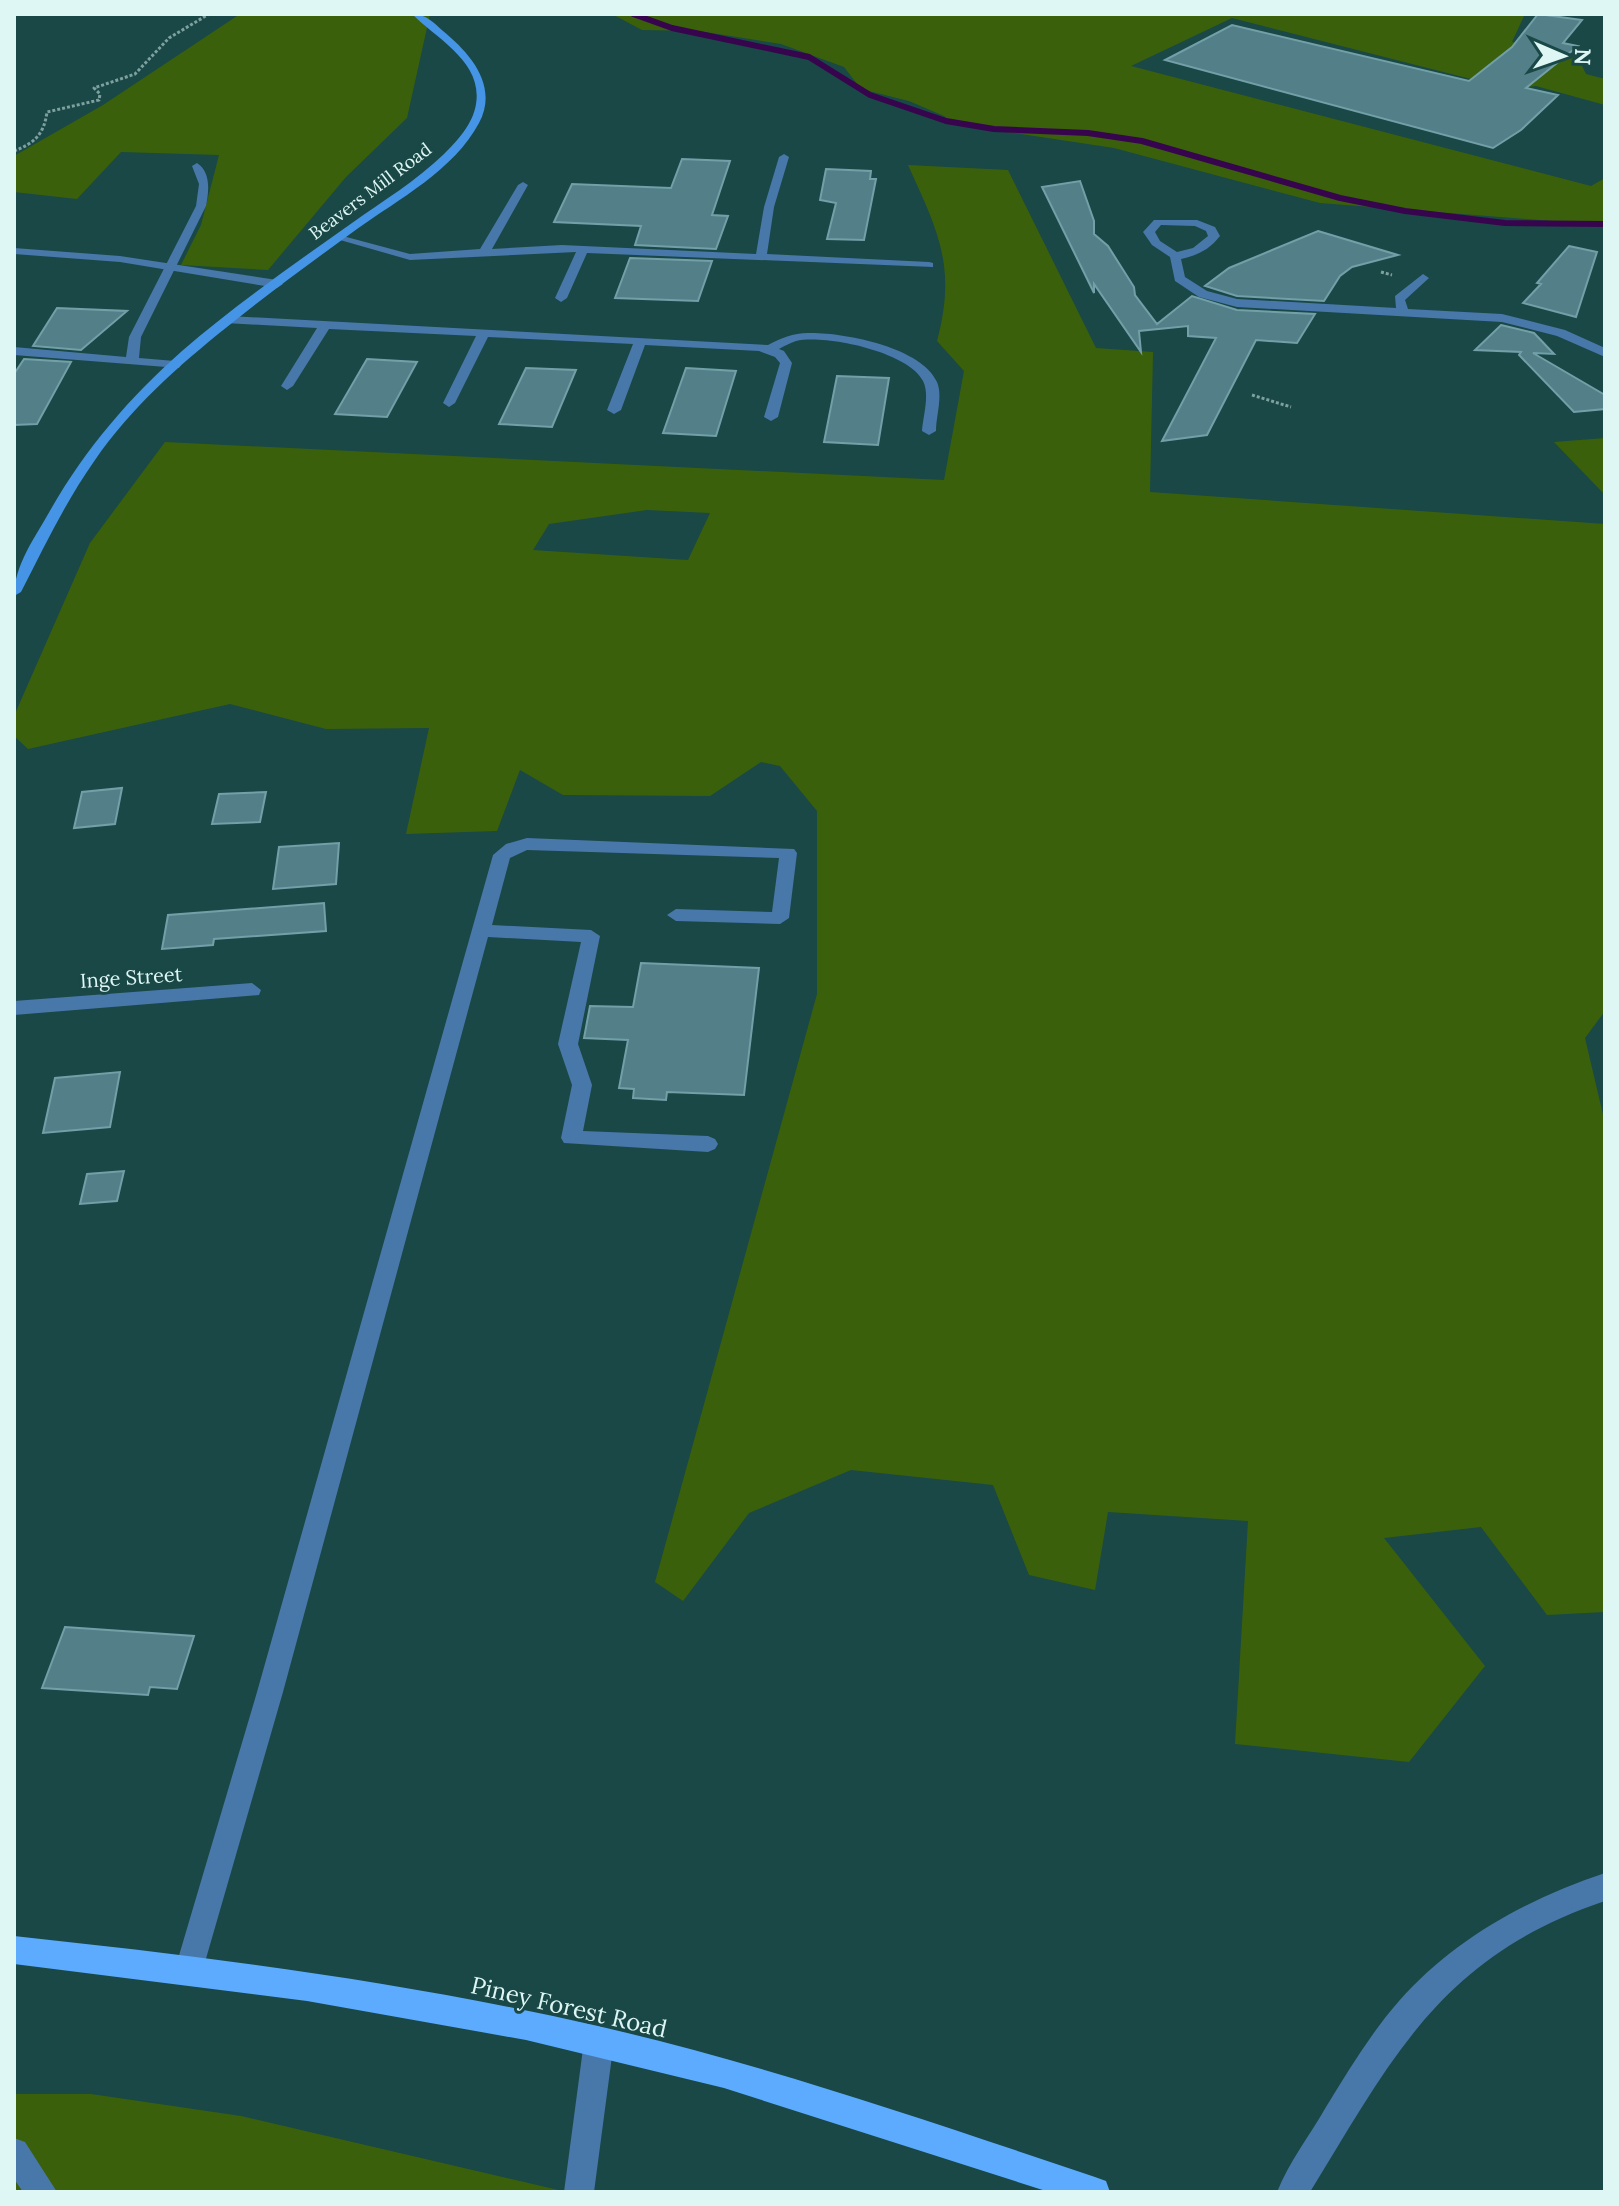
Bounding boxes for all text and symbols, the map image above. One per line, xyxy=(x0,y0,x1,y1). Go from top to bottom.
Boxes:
north arrow xyxy=(1523,16,1603,96)
text: N xyxy=(1569,48,1597,66)
street label: Beavers Mill Road xyxy=(304,137,436,245)
street label: Inge Street xyxy=(79,961,183,993)
street label: Piney Forest Road xyxy=(468,1969,670,2045)

